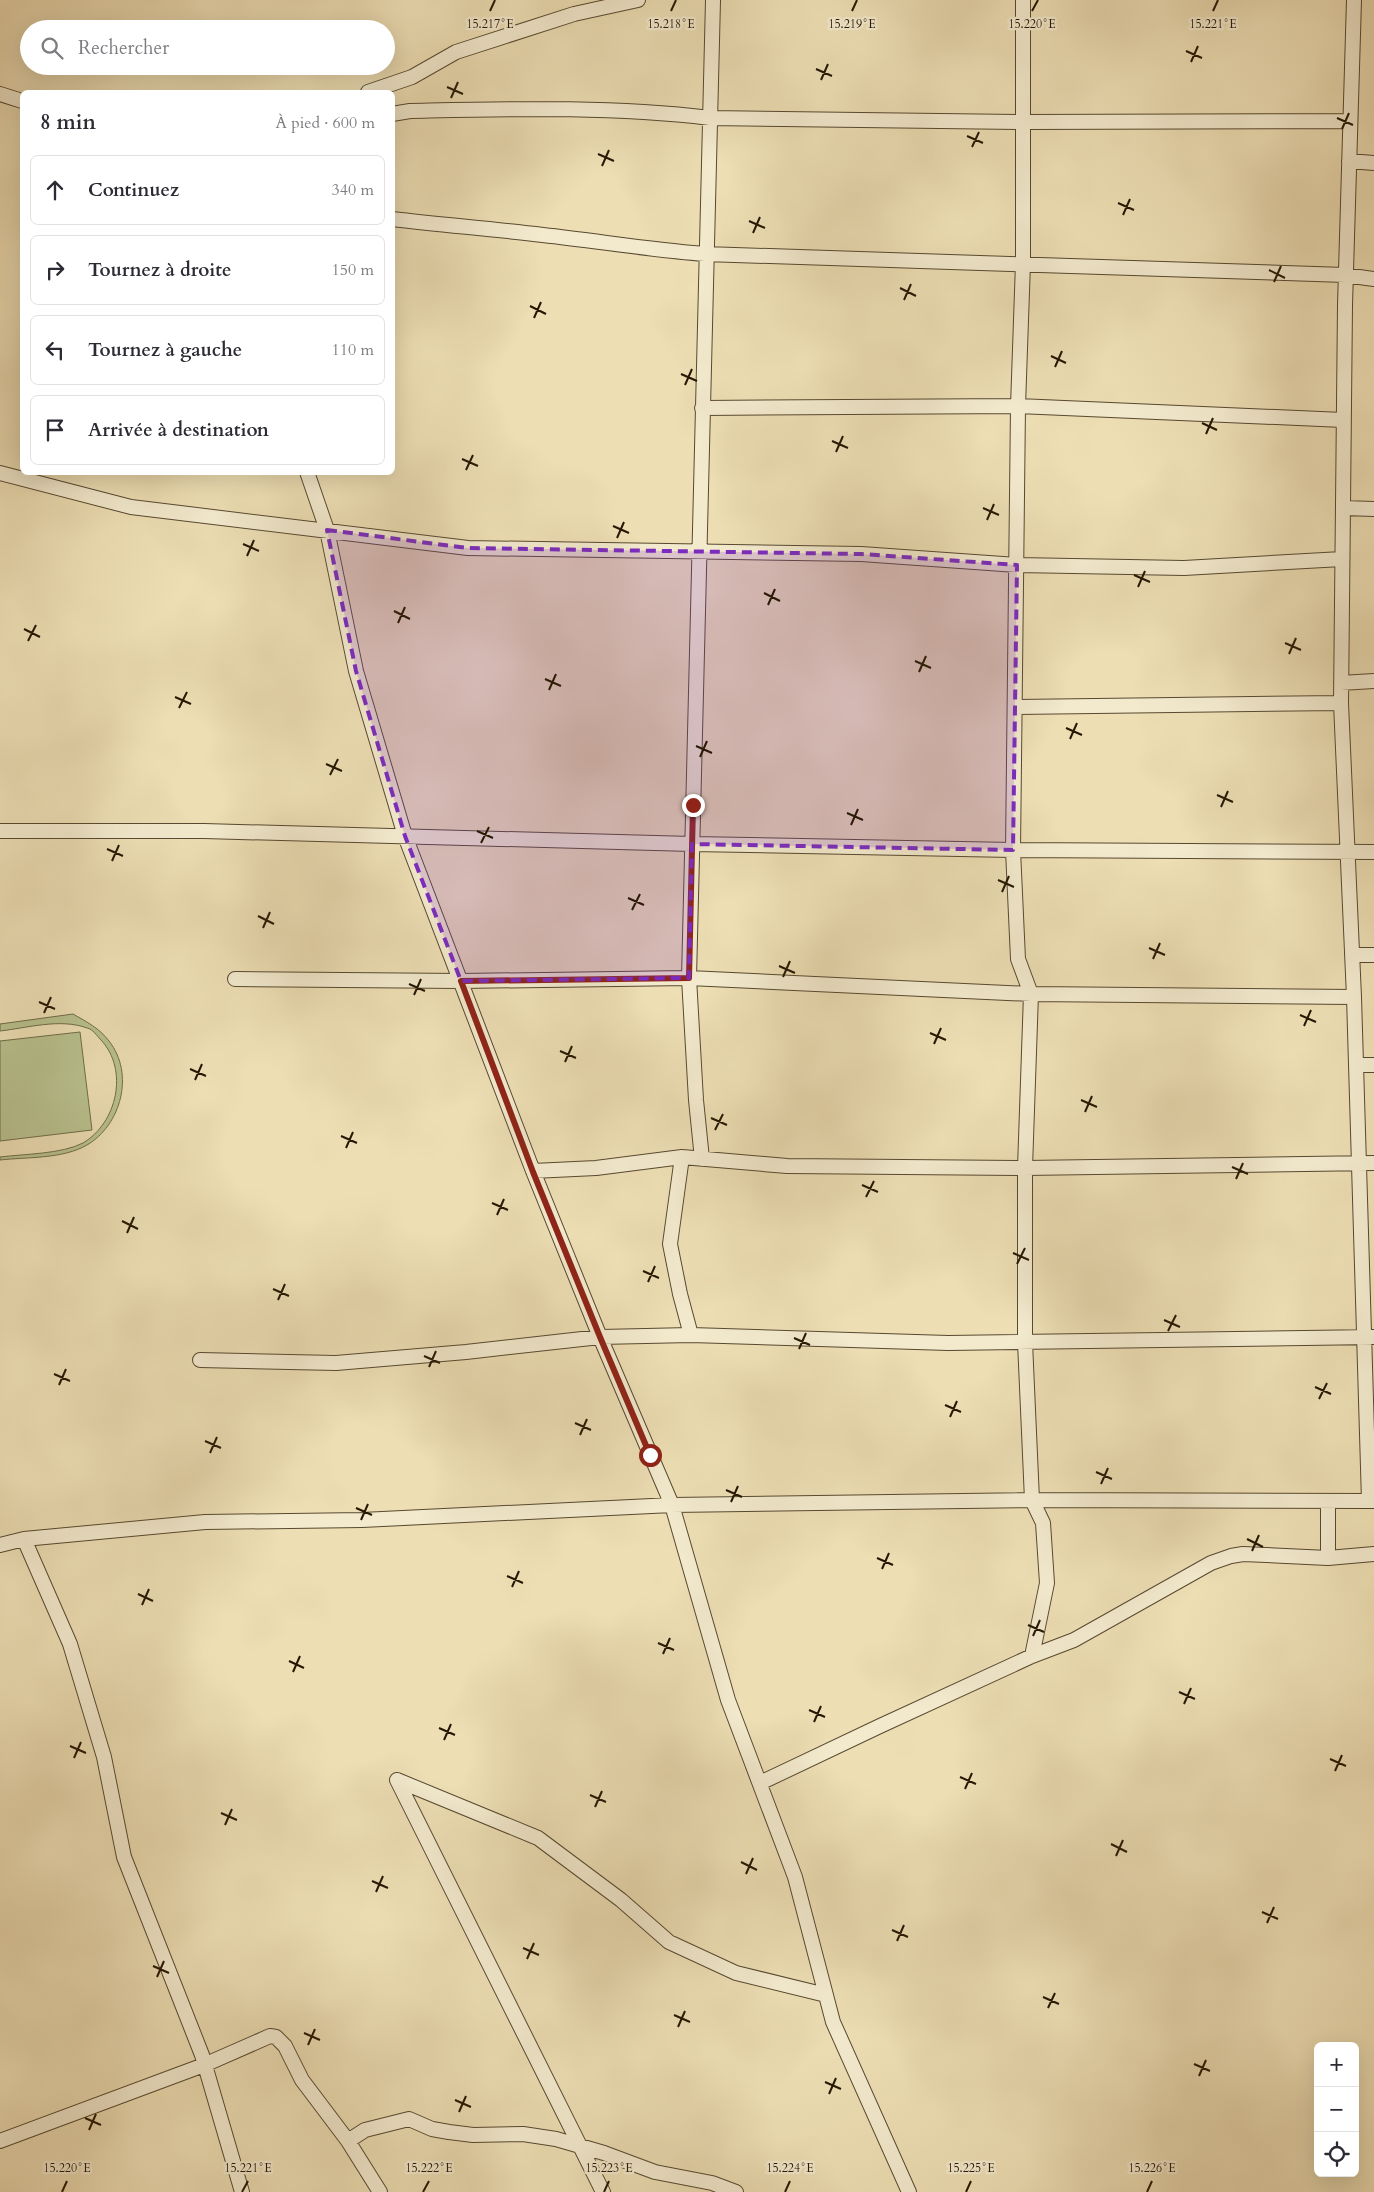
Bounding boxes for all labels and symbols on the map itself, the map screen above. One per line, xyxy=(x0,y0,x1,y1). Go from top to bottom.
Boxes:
text: 15.217°E xyxy=(466,16,514,32)
text: 15.218°E xyxy=(647,16,695,32)
text: 15.219°E xyxy=(828,16,876,32)
text: 15.220°E xyxy=(1008,16,1056,32)
text: 15.221°E xyxy=(1189,16,1237,32)
route end xyxy=(682,794,705,817)
route start xyxy=(639,1444,662,1467)
text: 15.220°E xyxy=(43,2160,91,2176)
text: 15.221°E xyxy=(224,2160,272,2176)
text: 15.222°E xyxy=(405,2160,453,2176)
text: 15.223°E xyxy=(585,2160,633,2176)
text: 15.224°E xyxy=(766,2160,814,2176)
text: 15.225°E xyxy=(947,2160,995,2176)
text: 15.226°E xyxy=(1128,2160,1176,2176)

